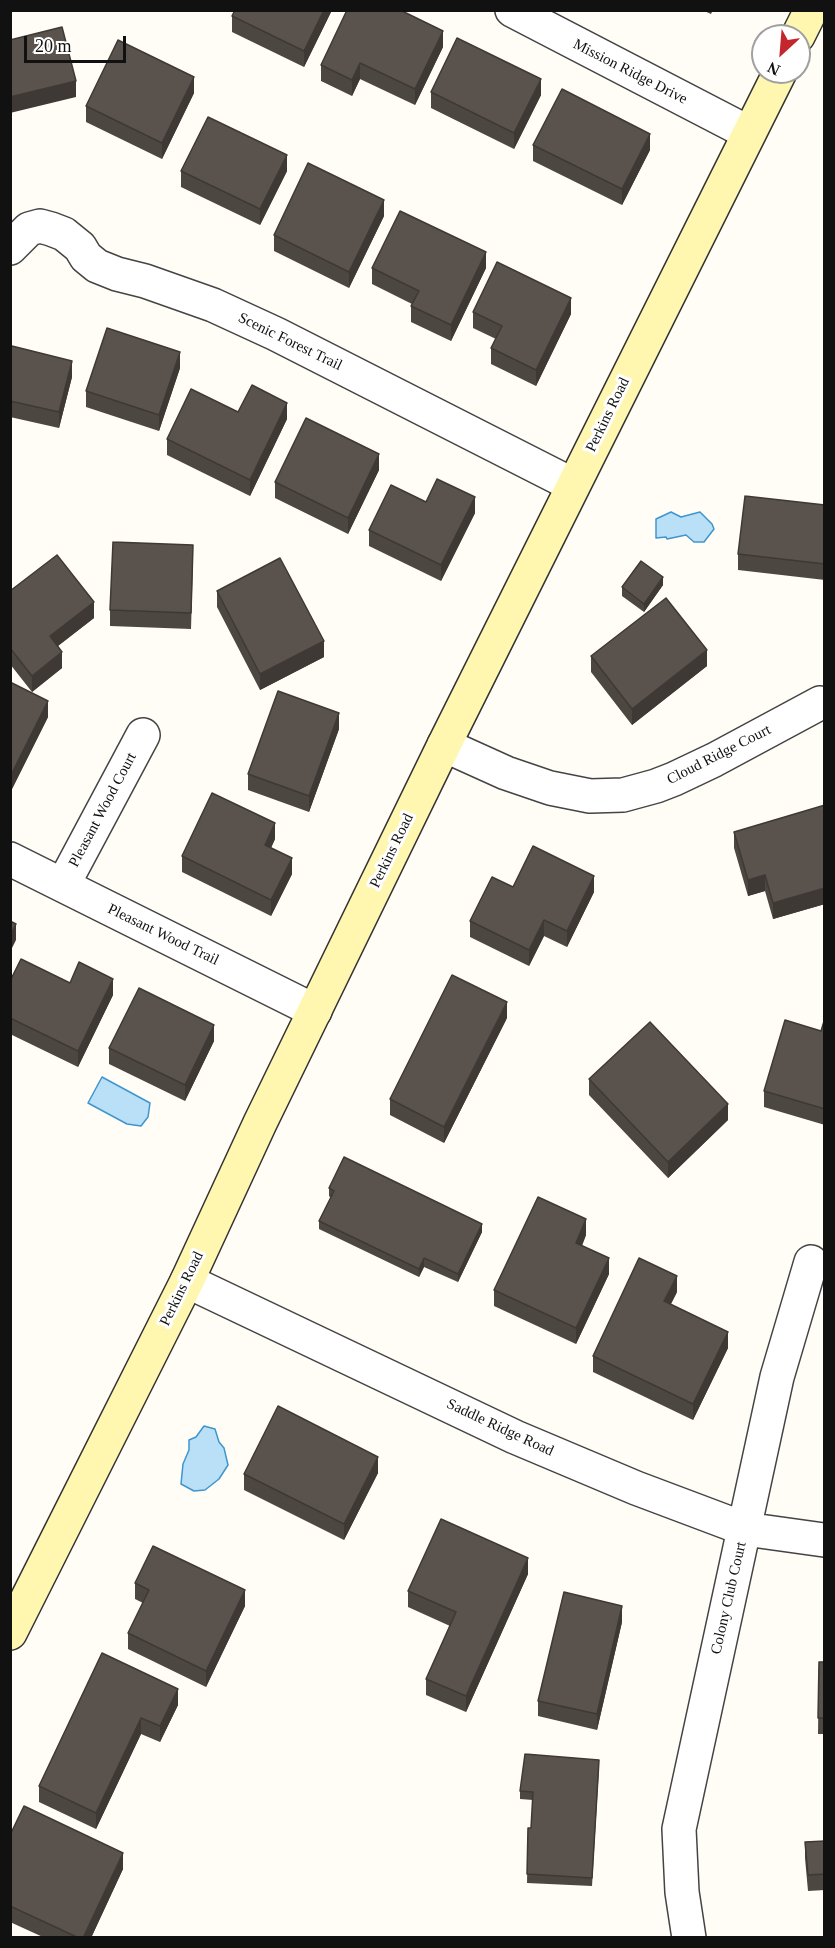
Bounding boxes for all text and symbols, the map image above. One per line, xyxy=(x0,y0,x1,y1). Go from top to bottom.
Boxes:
scale bar xyxy=(27,24,129,62)
north arrow xyxy=(751,24,811,84)
street label: Mission Ridge Drive xyxy=(570,35,690,109)
text: 20 m xyxy=(35,36,72,56)
text: N xyxy=(765,59,783,79)
street label: Scenic Forest Trail xyxy=(235,309,345,375)
street label: Perkins Road xyxy=(582,375,634,455)
street label: Cloud Ridge Court xyxy=(664,721,774,789)
street label: Pleasant Wood Court xyxy=(65,750,141,870)
street label: Perkins Road xyxy=(366,811,418,891)
street label: Pleasant Wood Trail xyxy=(104,900,222,970)
street label: Perkins Road xyxy=(156,1249,208,1329)
street label: Saddle Ridge Road xyxy=(444,1395,556,1461)
street label: Colony Club Court xyxy=(707,1540,751,1656)

